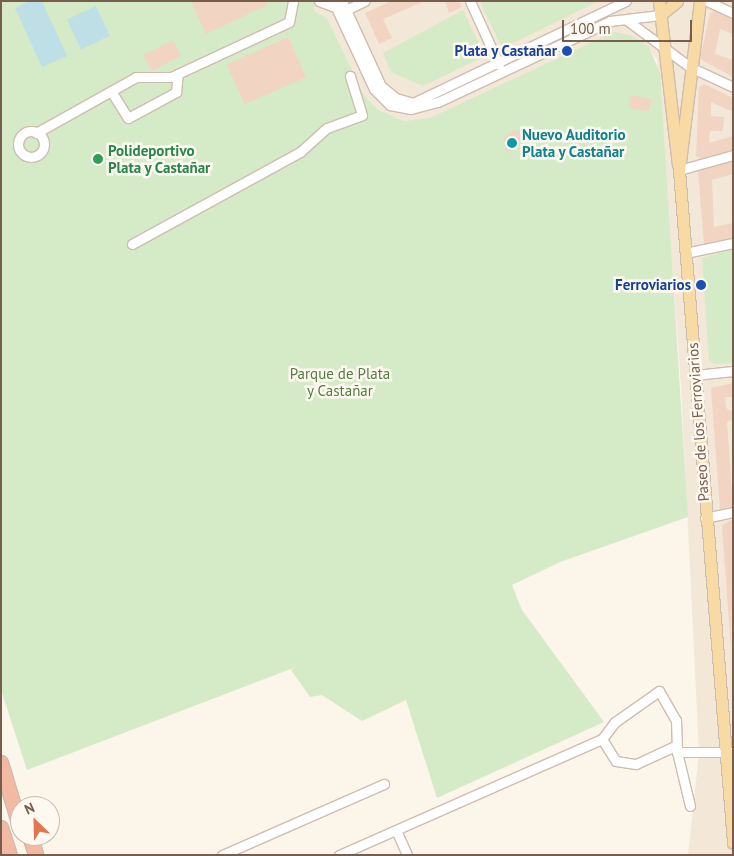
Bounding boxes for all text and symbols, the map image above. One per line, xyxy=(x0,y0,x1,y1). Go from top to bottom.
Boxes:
scale bar xyxy=(564,10,694,42)
text: 100 m xyxy=(570,19,611,38)
place label: Plata y Castañar xyxy=(454,42,557,60)
marker: Plata y Castañar xyxy=(561,45,573,57)
place label: Nuevo Auditorio Plata y Castañar xyxy=(522,125,626,160)
marker: Nuevo Auditorio Plata y Castañar xyxy=(506,137,518,149)
place label: Polideportivo Plata y Castañar xyxy=(108,141,211,176)
marker: Polideportivo Plata y Castañar xyxy=(92,153,104,165)
place label: Ferroviarios xyxy=(615,276,691,294)
marker: Ferroviarios xyxy=(695,279,707,291)
street label: Paseo de los Ferroviarios xyxy=(683,342,713,502)
park label: Parque de Plata y Castañar xyxy=(290,364,390,399)
north arrow xyxy=(10,796,60,846)
text: N xyxy=(21,798,37,818)

